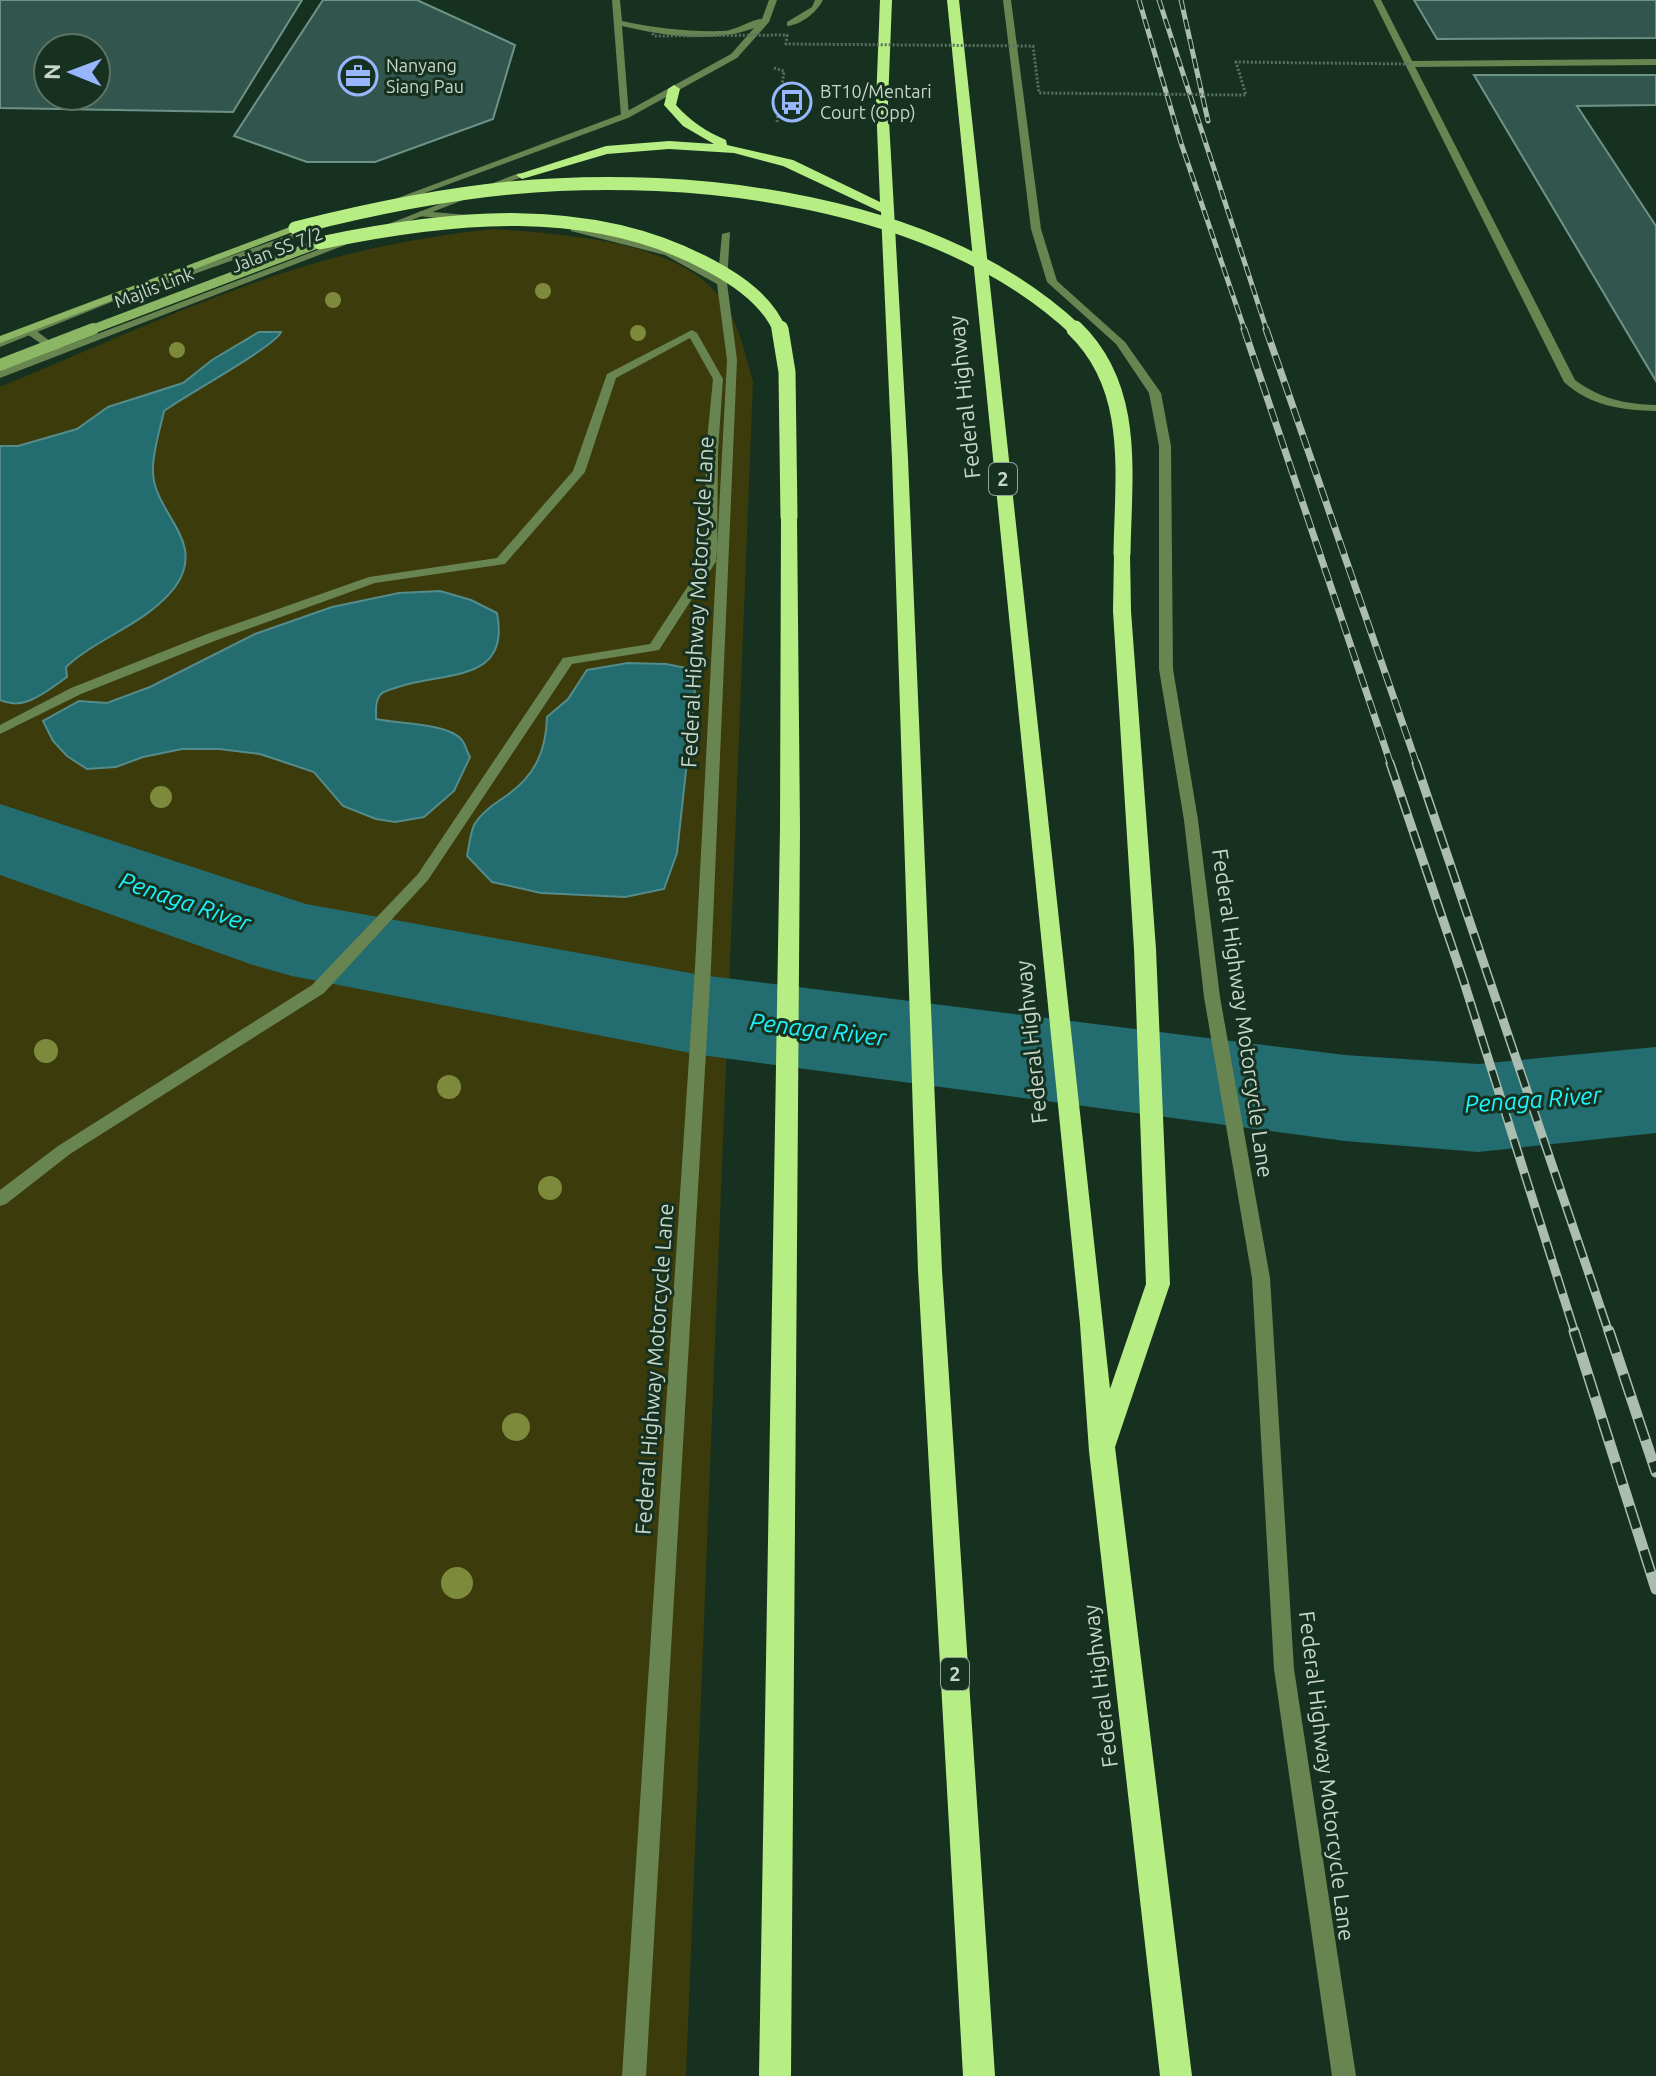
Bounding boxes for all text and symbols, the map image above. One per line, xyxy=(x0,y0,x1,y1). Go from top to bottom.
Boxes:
north arrow xyxy=(32,32,112,112)
office icon: Nanyang Siang Pau xyxy=(337,55,379,97)
place label: Nanyang Siang Pau xyxy=(386,55,464,96)
text: N xyxy=(39,63,64,80)
bus stop icon: BT10/Mentari Court (Opp) xyxy=(771,81,813,123)
place label: BT10/Mentari Court (Opp) xyxy=(820,81,932,123)
street label: Jalan SS 7/2 xyxy=(228,222,325,276)
street label: Majlis Link xyxy=(111,263,196,311)
street label: Federal Highway xyxy=(942,314,985,480)
street label: Federal Highway Motorcycle Lane xyxy=(675,435,718,769)
road number: 2 xyxy=(989,463,1017,495)
street label: Federal Highway Motorcycle Lane xyxy=(1208,847,1279,1179)
water label: Penaga River xyxy=(116,866,255,937)
street label: Federal Highway xyxy=(1009,959,1052,1125)
water label: Penaga River xyxy=(748,1008,889,1051)
water label: Penaga River xyxy=(1464,1081,1603,1118)
street label: Federal Highway Motorcycle Lane xyxy=(629,1202,678,1536)
street label: Federal Highway xyxy=(1077,1603,1122,1769)
street label: Federal Highway Motorcycle Lane xyxy=(1295,1610,1360,1942)
road number: 2 xyxy=(941,1658,969,1690)

